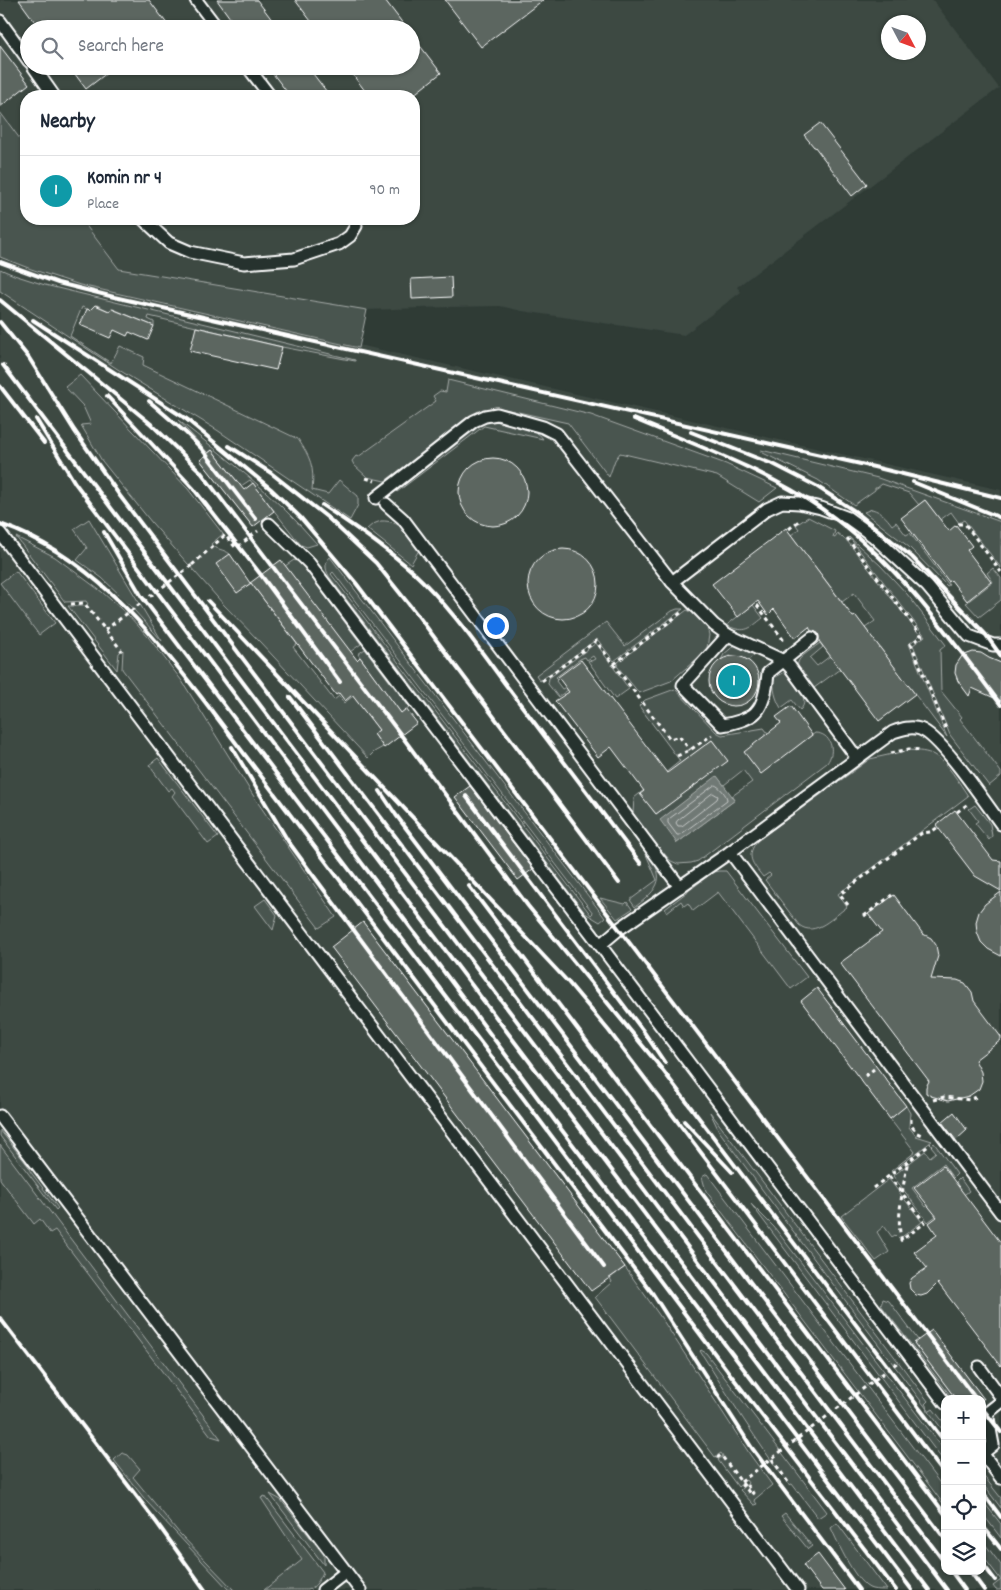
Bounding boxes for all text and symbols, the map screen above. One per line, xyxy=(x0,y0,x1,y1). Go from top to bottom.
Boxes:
north arrow xyxy=(881,15,926,60)
search box xyxy=(20,20,420,75)
icon: search xyxy=(38,34,66,62)
text: Search here xyxy=(78,34,164,61)
text: Nearby xyxy=(40,108,95,138)
text: Komin nr 4 xyxy=(87,166,162,193)
text: 1 xyxy=(54,179,58,202)
text: 90 m xyxy=(369,179,400,202)
text: Place xyxy=(87,193,119,216)
your location xyxy=(483,613,509,639)
pin: 1 xyxy=(718,662,750,700)
map controls xyxy=(941,1395,986,1575)
button: + xyxy=(941,1395,986,1440)
button: − xyxy=(941,1440,986,1485)
button: locate xyxy=(941,1485,986,1530)
button: layers xyxy=(941,1530,986,1575)

